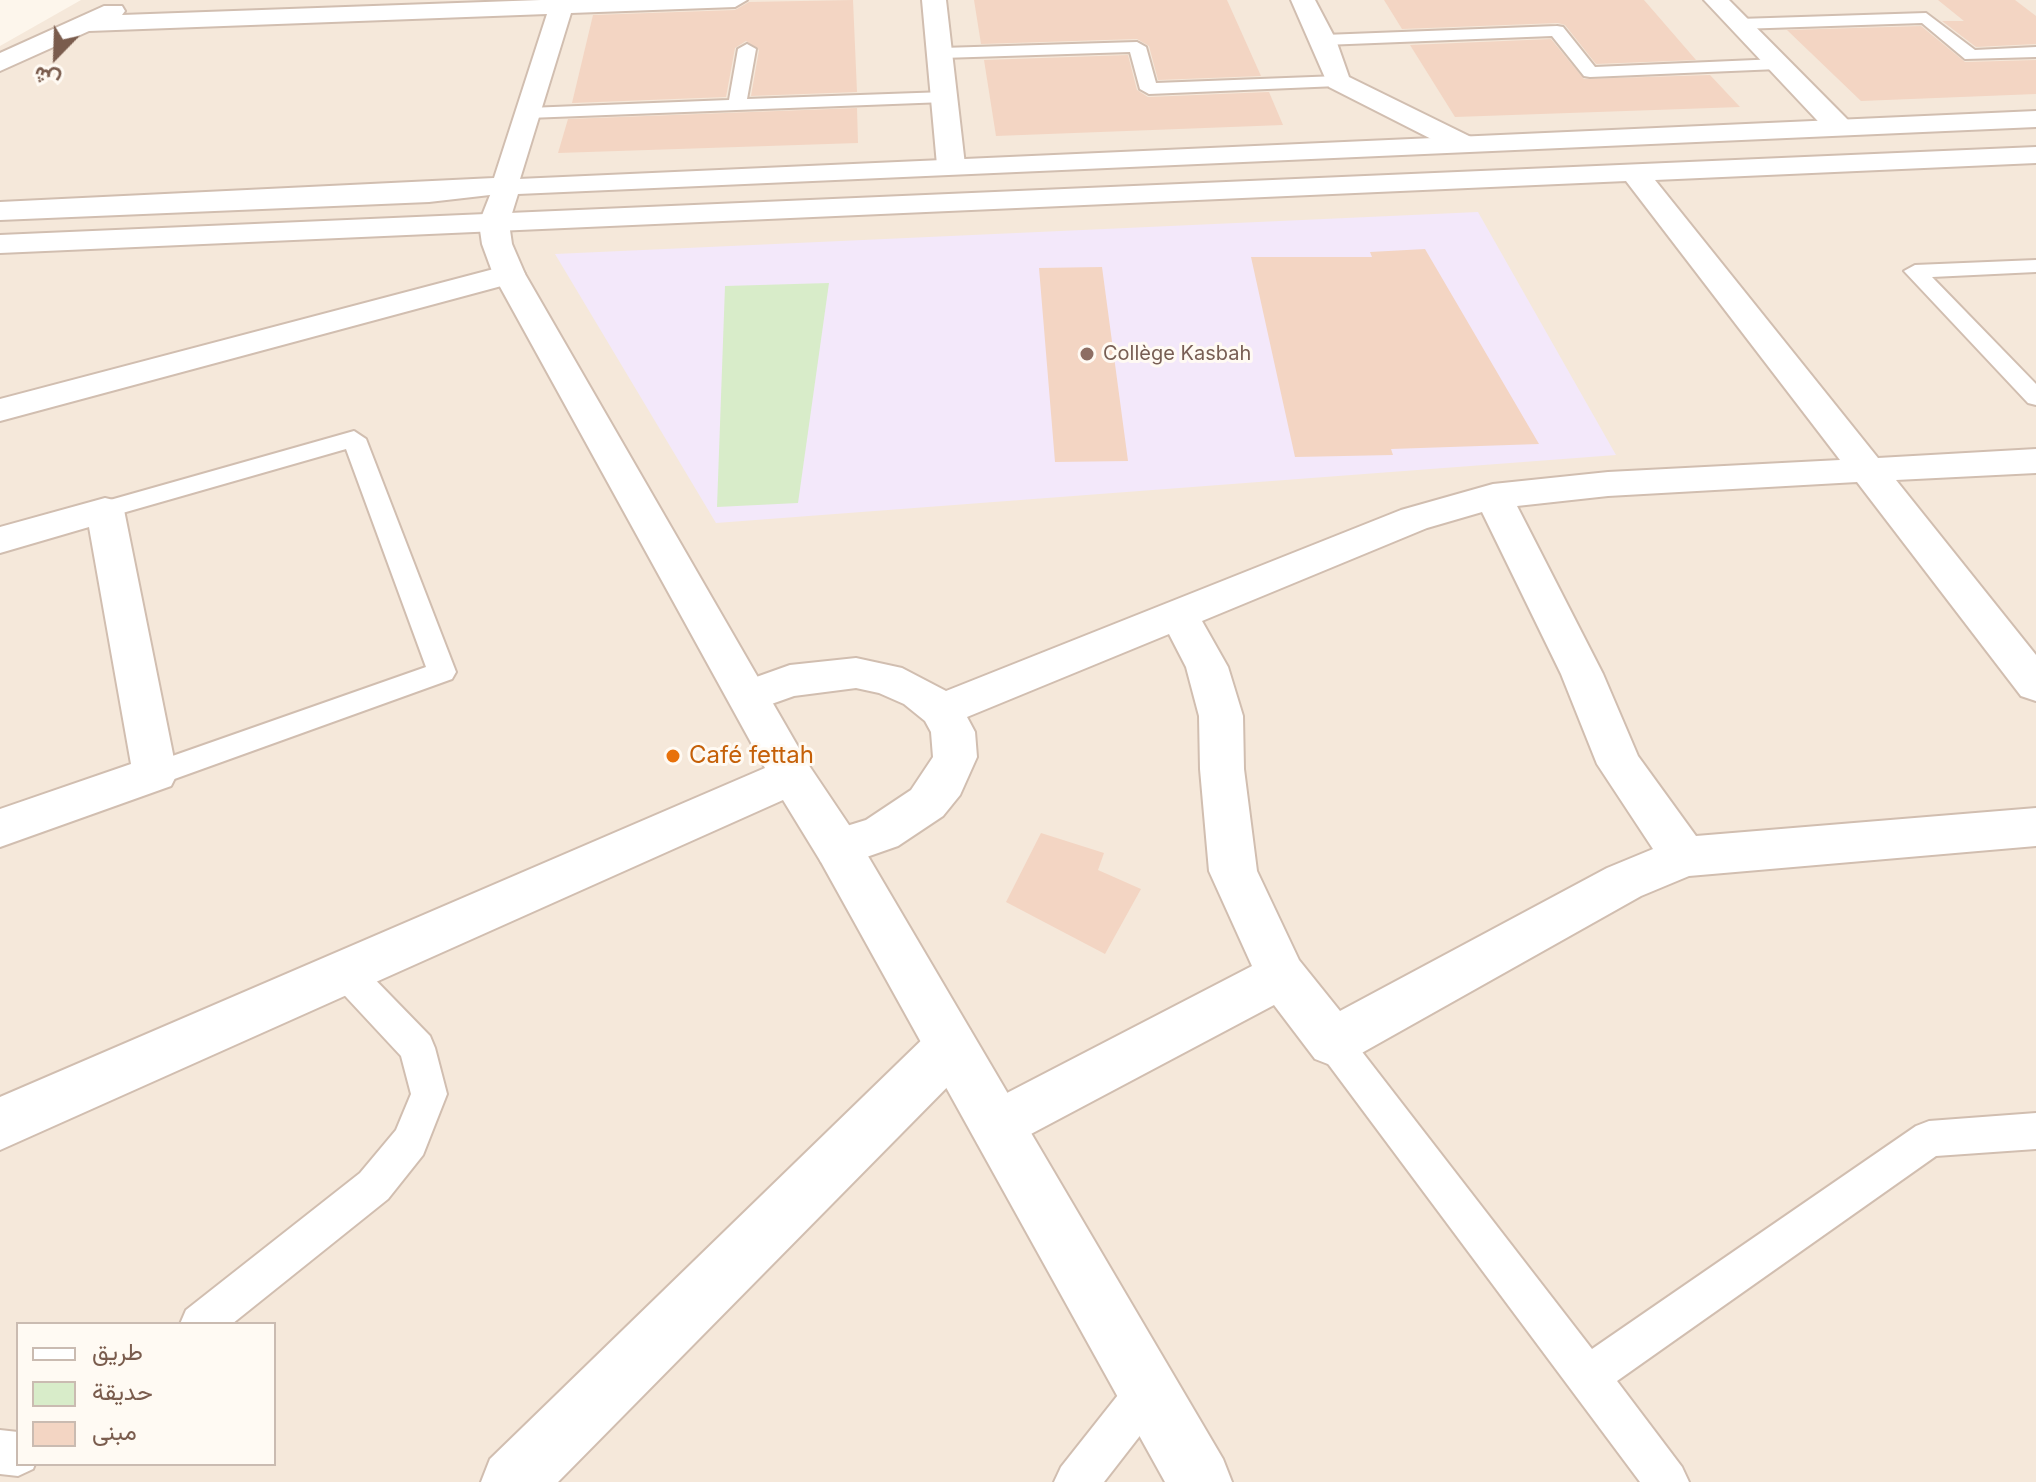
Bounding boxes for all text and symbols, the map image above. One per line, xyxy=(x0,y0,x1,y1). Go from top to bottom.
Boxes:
north arrow xyxy=(16,16,96,96)
text: ش xyxy=(29,61,64,95)
place label: Collège Kasbah xyxy=(1103,342,1251,366)
marker: Collège Kasbah xyxy=(1078,345,1096,363)
place label: Café fettah xyxy=(689,742,814,770)
marker: Café fettah xyxy=(664,747,682,765)
legend xyxy=(16,1322,276,1466)
text: طريق xyxy=(92,1337,143,1366)
text: حديقة xyxy=(92,1377,153,1406)
text: مبنى xyxy=(92,1417,137,1446)

